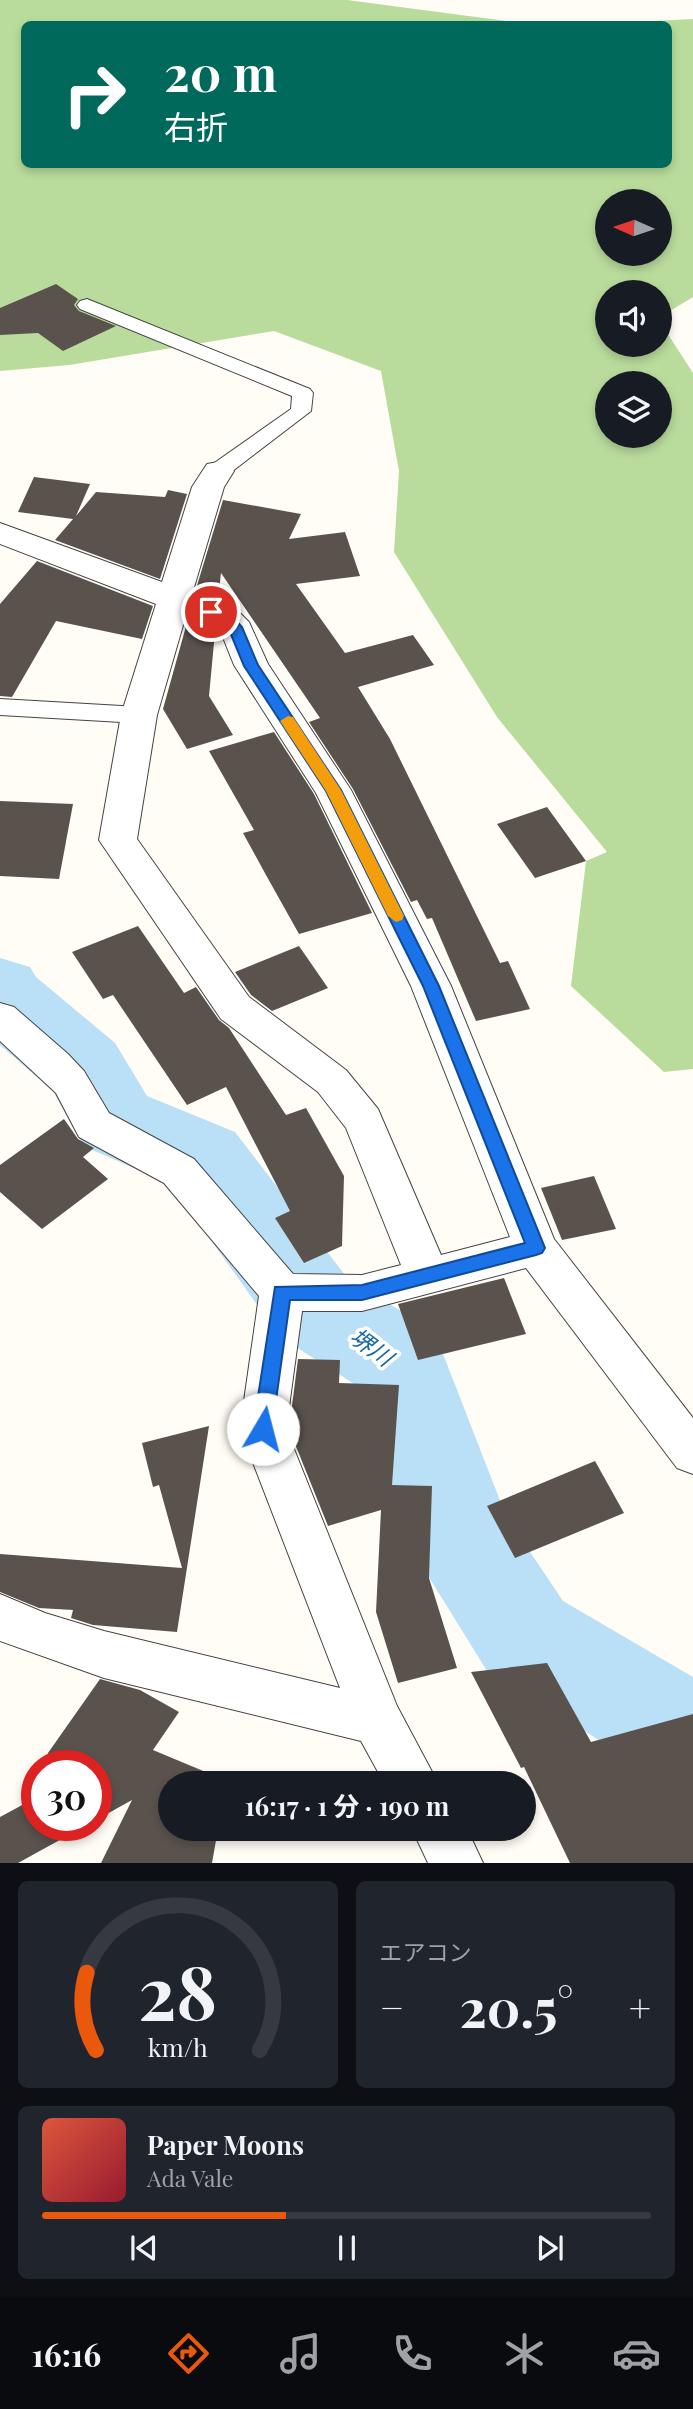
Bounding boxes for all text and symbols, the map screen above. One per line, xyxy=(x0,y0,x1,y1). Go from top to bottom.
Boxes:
text: 20 m xyxy=(164,39,277,104)
icon: right xyxy=(49,49,140,140)
text: 右折 xyxy=(164,104,228,147)
north arrow xyxy=(595,189,672,266)
map controls xyxy=(595,189,672,448)
button: sound xyxy=(595,280,672,357)
button: layers xyxy=(595,371,672,448)
pin xyxy=(181,582,241,642)
icon: arrive xyxy=(192,593,230,631)
water label: 堺川 xyxy=(344,1320,402,1374)
position arrow xyxy=(226,1392,300,1466)
speed limit sign: 30 xyxy=(21,1750,112,1841)
text: 16:17 · 1 分 · 190 m xyxy=(245,1788,449,1823)
text: エアコン xyxy=(380,1936,472,1967)
text: 28 xyxy=(138,1942,217,2039)
text: 20.5° xyxy=(459,1972,573,2041)
text: − xyxy=(380,1981,404,2032)
text: + xyxy=(629,1981,651,2032)
text: km/h xyxy=(148,2030,208,2063)
text: Paper Moons xyxy=(147,2127,304,2162)
text: Ada Vale xyxy=(147,2162,234,2193)
icon: previous xyxy=(125,2229,163,2267)
icon: pause xyxy=(328,2229,366,2267)
icon: next xyxy=(531,2229,569,2267)
icon: directions xyxy=(164,2329,213,2378)
icon: music xyxy=(276,2329,325,2378)
icon: phone xyxy=(388,2329,437,2378)
icon: climate xyxy=(500,2329,549,2378)
icon: car xyxy=(612,2329,661,2378)
text: 16:16 xyxy=(32,2332,101,2375)

